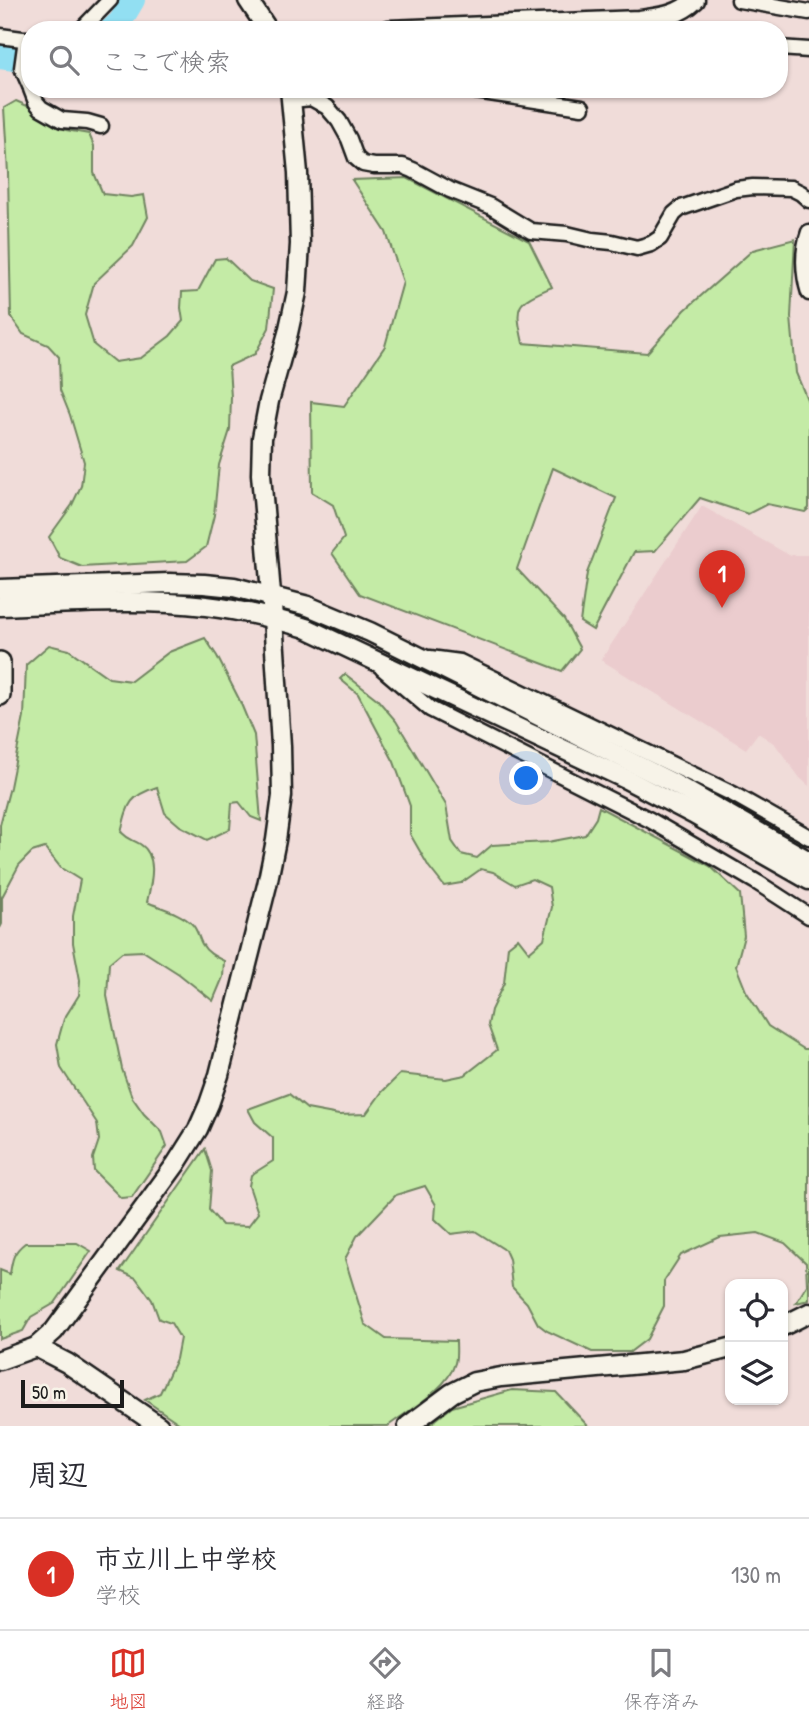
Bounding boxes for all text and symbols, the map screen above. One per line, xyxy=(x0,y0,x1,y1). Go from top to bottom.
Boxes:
search box xyxy=(21,21,788,98)
icon: search xyxy=(45,41,83,79)
text: ここで検索 xyxy=(101,44,231,79)
pin: 1 xyxy=(699,550,745,608)
your location xyxy=(509,761,543,795)
map controls xyxy=(725,1279,788,1405)
button: locate xyxy=(725,1279,788,1342)
button: layers xyxy=(725,1342,788,1405)
scale bar xyxy=(21,1377,124,1409)
text: 50 m xyxy=(32,1379,66,1405)
text: 周辺 xyxy=(28,1454,88,1494)
text: 市立川上中学校 xyxy=(95,1541,277,1576)
text: 1 xyxy=(47,1559,55,1590)
text: 130 m xyxy=(731,1559,781,1590)
text: 学校 xyxy=(95,1579,141,1610)
tab: 地図 xyxy=(109,1644,148,1714)
tab: 経路 xyxy=(366,1644,405,1714)
tab: 保存済み xyxy=(623,1644,700,1714)

